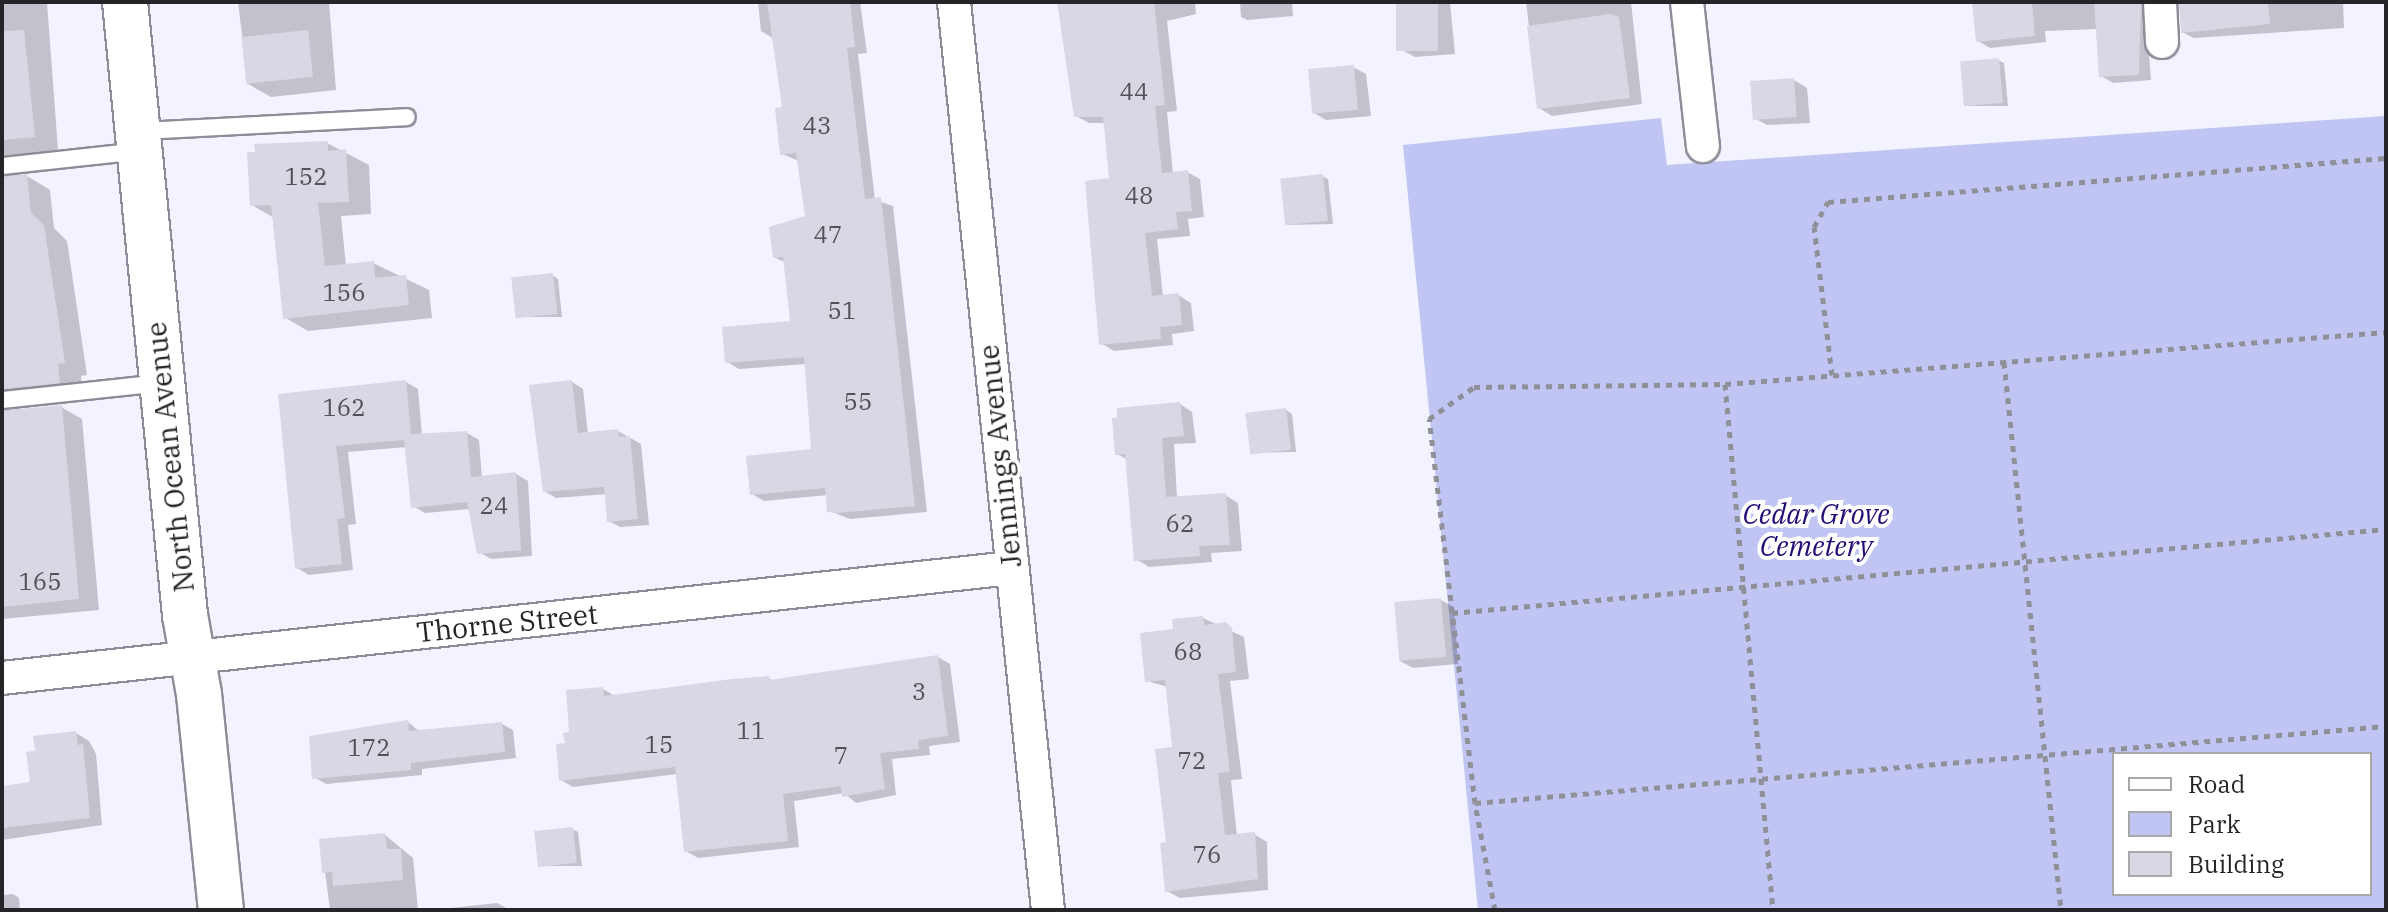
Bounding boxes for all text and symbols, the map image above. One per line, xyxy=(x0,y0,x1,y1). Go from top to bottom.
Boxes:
house number: 44 xyxy=(1120,78,1148,106)
house number: 43 xyxy=(803,112,831,140)
house number: 152 xyxy=(284,163,328,191)
house number: 48 xyxy=(1125,182,1153,210)
house number: 47 xyxy=(814,221,842,249)
house number: 156 xyxy=(322,279,366,307)
house number: 51 xyxy=(828,297,856,325)
street label: North Ocean Avenue xyxy=(139,320,201,594)
street label: Jennings Avenue xyxy=(972,343,1028,569)
house number: 55 xyxy=(844,388,872,416)
house number: 162 xyxy=(322,394,366,422)
house number: 24 xyxy=(480,492,508,520)
park label: Cedar Grove Cemetery xyxy=(1742,497,1890,563)
house number: 62 xyxy=(1166,510,1194,538)
house number: 165 xyxy=(18,568,62,596)
street label: Thorne Street xyxy=(415,597,599,649)
house number: 68 xyxy=(1174,638,1202,666)
house number: 3 xyxy=(912,678,926,706)
house number: 11 xyxy=(737,717,765,745)
house number: 15 xyxy=(645,731,673,759)
house number: 172 xyxy=(347,734,391,762)
house number: 7 xyxy=(834,742,848,770)
house number: 72 xyxy=(1178,747,1206,775)
legend xyxy=(2112,752,2372,896)
text: Road xyxy=(2188,768,2245,800)
text: Park xyxy=(2188,808,2240,840)
house number: 76 xyxy=(1193,841,1221,869)
text: Building xyxy=(2188,848,2284,880)

